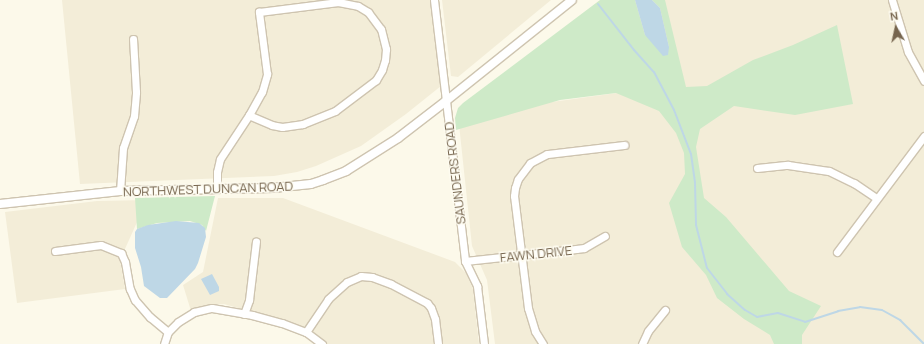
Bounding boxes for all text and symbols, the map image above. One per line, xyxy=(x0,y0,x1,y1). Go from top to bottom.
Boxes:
north arrow xyxy=(876,8,916,48)
text: N xyxy=(889,8,899,24)
street label: SAUNDERS ROAD xyxy=(441,121,469,225)
street label: NORTHWEST DUNCAN ROAD xyxy=(122,178,294,200)
street label: FAWN DRIVE xyxy=(499,242,573,266)

